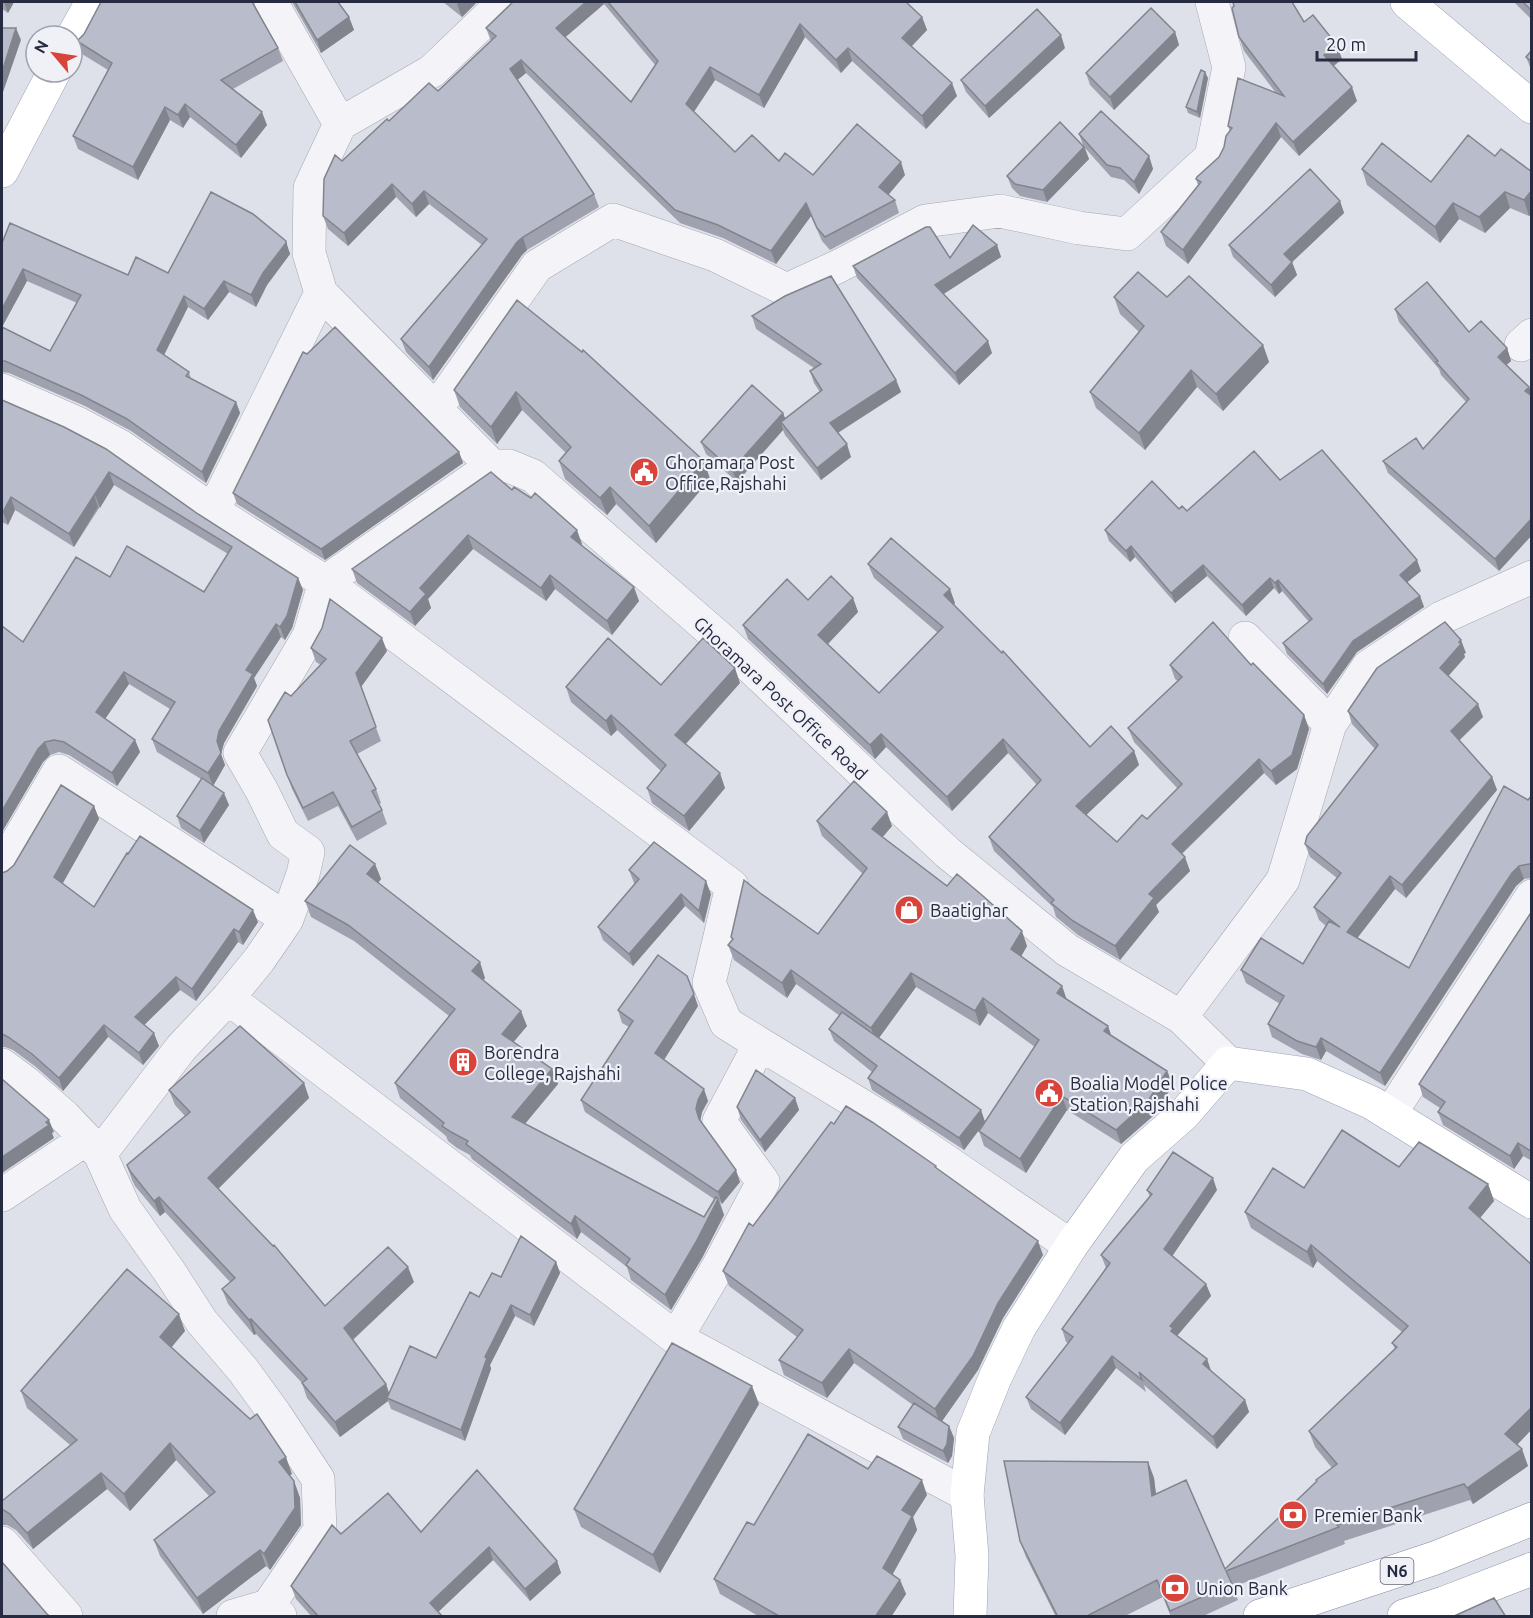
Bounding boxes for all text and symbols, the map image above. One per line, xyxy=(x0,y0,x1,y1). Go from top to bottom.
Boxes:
north arrow xyxy=(24,24,84,84)
scale bar xyxy=(1317,24,1416,62)
text: 20 m xyxy=(1326,34,1366,54)
text: N xyxy=(30,37,52,56)
place label: Ghoramara Post Office,Rajshahi xyxy=(665,452,795,493)
public building icon: Ghoramara Post Office,Rajshahi xyxy=(628,456,660,488)
street label: Ghoramara Post Office Road xyxy=(690,612,872,784)
shop icon: Baatighar xyxy=(893,894,925,926)
place label: Baatighar xyxy=(930,900,1008,920)
place label: Borendra College, Rajshahi xyxy=(484,1042,621,1083)
building icon: Borendra College, Rajshahi xyxy=(447,1046,479,1078)
place label: Boalia Model Police Station,Rajshahi xyxy=(1070,1073,1228,1114)
public building icon: Boalia Model Police Station,Rajshahi xyxy=(1033,1077,1065,1109)
bank icon: Premier Bank xyxy=(1277,1499,1309,1531)
place label: Premier Bank xyxy=(1314,1505,1422,1525)
road number: N6 xyxy=(1380,1558,1414,1584)
bank icon: Union Bank xyxy=(1159,1572,1191,1604)
place label: Union Bank xyxy=(1196,1578,1288,1598)

